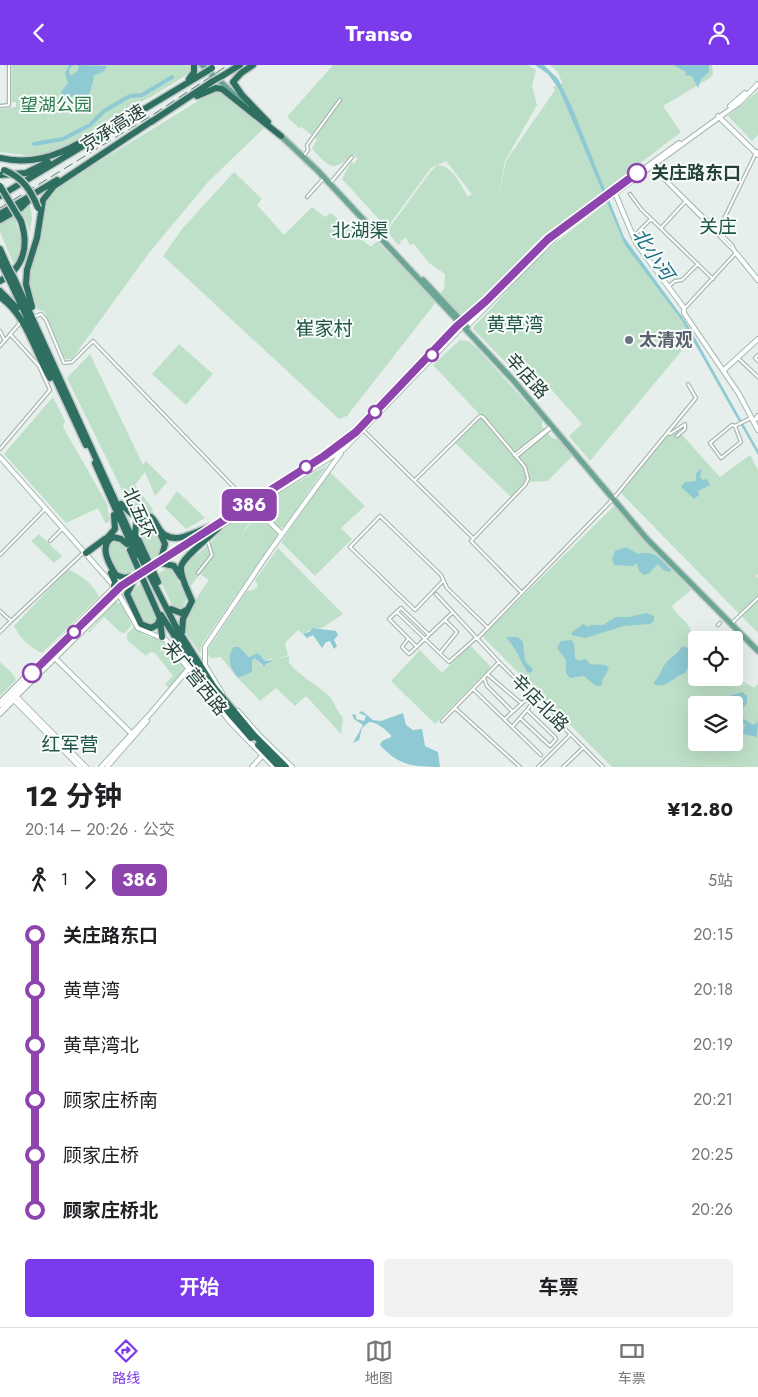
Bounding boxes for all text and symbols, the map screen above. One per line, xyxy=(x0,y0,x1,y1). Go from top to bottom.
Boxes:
text: Transo xyxy=(345,17,413,49)
icon: back xyxy=(25,19,53,47)
icon: person xyxy=(705,19,733,47)
park label: 望湖公园 xyxy=(20,92,92,118)
street label: 京承高速 xyxy=(76,98,150,158)
place label: 关庄路东口 xyxy=(651,160,741,186)
marker: 关庄路东口 xyxy=(627,163,647,183)
district label: 关庄 xyxy=(699,213,737,240)
district label: 北湖渠 xyxy=(331,217,389,244)
water label: 北小河 xyxy=(626,223,682,288)
district label: 黄草湾 xyxy=(486,311,544,338)
district label: 崔家村 xyxy=(295,315,353,342)
place label: 太清观 xyxy=(639,327,693,353)
marker: 太清观 xyxy=(623,334,635,346)
street label: 辛店路 xyxy=(499,347,555,405)
unlabelled marker xyxy=(425,348,439,362)
unlabelled marker xyxy=(368,405,382,419)
unlabelled marker xyxy=(299,460,313,474)
street label: 北五环 xyxy=(116,483,162,543)
line badge: 386 xyxy=(220,489,278,521)
text: 386 xyxy=(232,492,266,518)
unlabelled marker xyxy=(67,625,81,639)
map controls xyxy=(688,631,743,751)
button: locate xyxy=(688,631,743,686)
street label: 来广营西路 xyxy=(157,635,233,721)
unlabelled marker xyxy=(22,663,42,683)
street label: 辛店北路 xyxy=(505,668,575,738)
button: layers xyxy=(688,696,743,751)
district label: 红军营 xyxy=(41,731,99,758)
text: 12 分钟 xyxy=(25,776,122,817)
text: ¥12.80 xyxy=(668,796,733,823)
text: 20:14 – 20:26 · 公交 xyxy=(25,818,175,841)
icon: walk xyxy=(25,866,53,894)
icon: forward xyxy=(76,866,104,894)
text: 386 xyxy=(122,867,157,893)
text: 1 xyxy=(61,868,68,891)
text: 5站 xyxy=(708,869,733,892)
text: 关庄路东口 xyxy=(63,922,158,949)
text: 20:15 xyxy=(693,923,733,946)
text: 黄草湾 xyxy=(63,977,120,1004)
text: 20:18 xyxy=(694,978,733,1001)
text: 黄草湾北 xyxy=(63,1032,139,1059)
text: 20:19 xyxy=(693,1033,733,1056)
text: 顾家庄桥南 xyxy=(63,1087,158,1114)
text: 20:21 xyxy=(693,1088,733,1111)
text: 顾家庄桥 xyxy=(63,1142,139,1169)
text: 20:25 xyxy=(691,1143,733,1166)
text: 顾家庄桥北 xyxy=(63,1197,158,1224)
text: 20:26 xyxy=(691,1198,733,1221)
button: 开始 xyxy=(25,1259,374,1317)
button: 车票 xyxy=(384,1259,733,1317)
tab: 路线 xyxy=(112,1337,140,1388)
tab: 地图 xyxy=(365,1337,393,1388)
tab: 车票 xyxy=(618,1337,646,1388)

